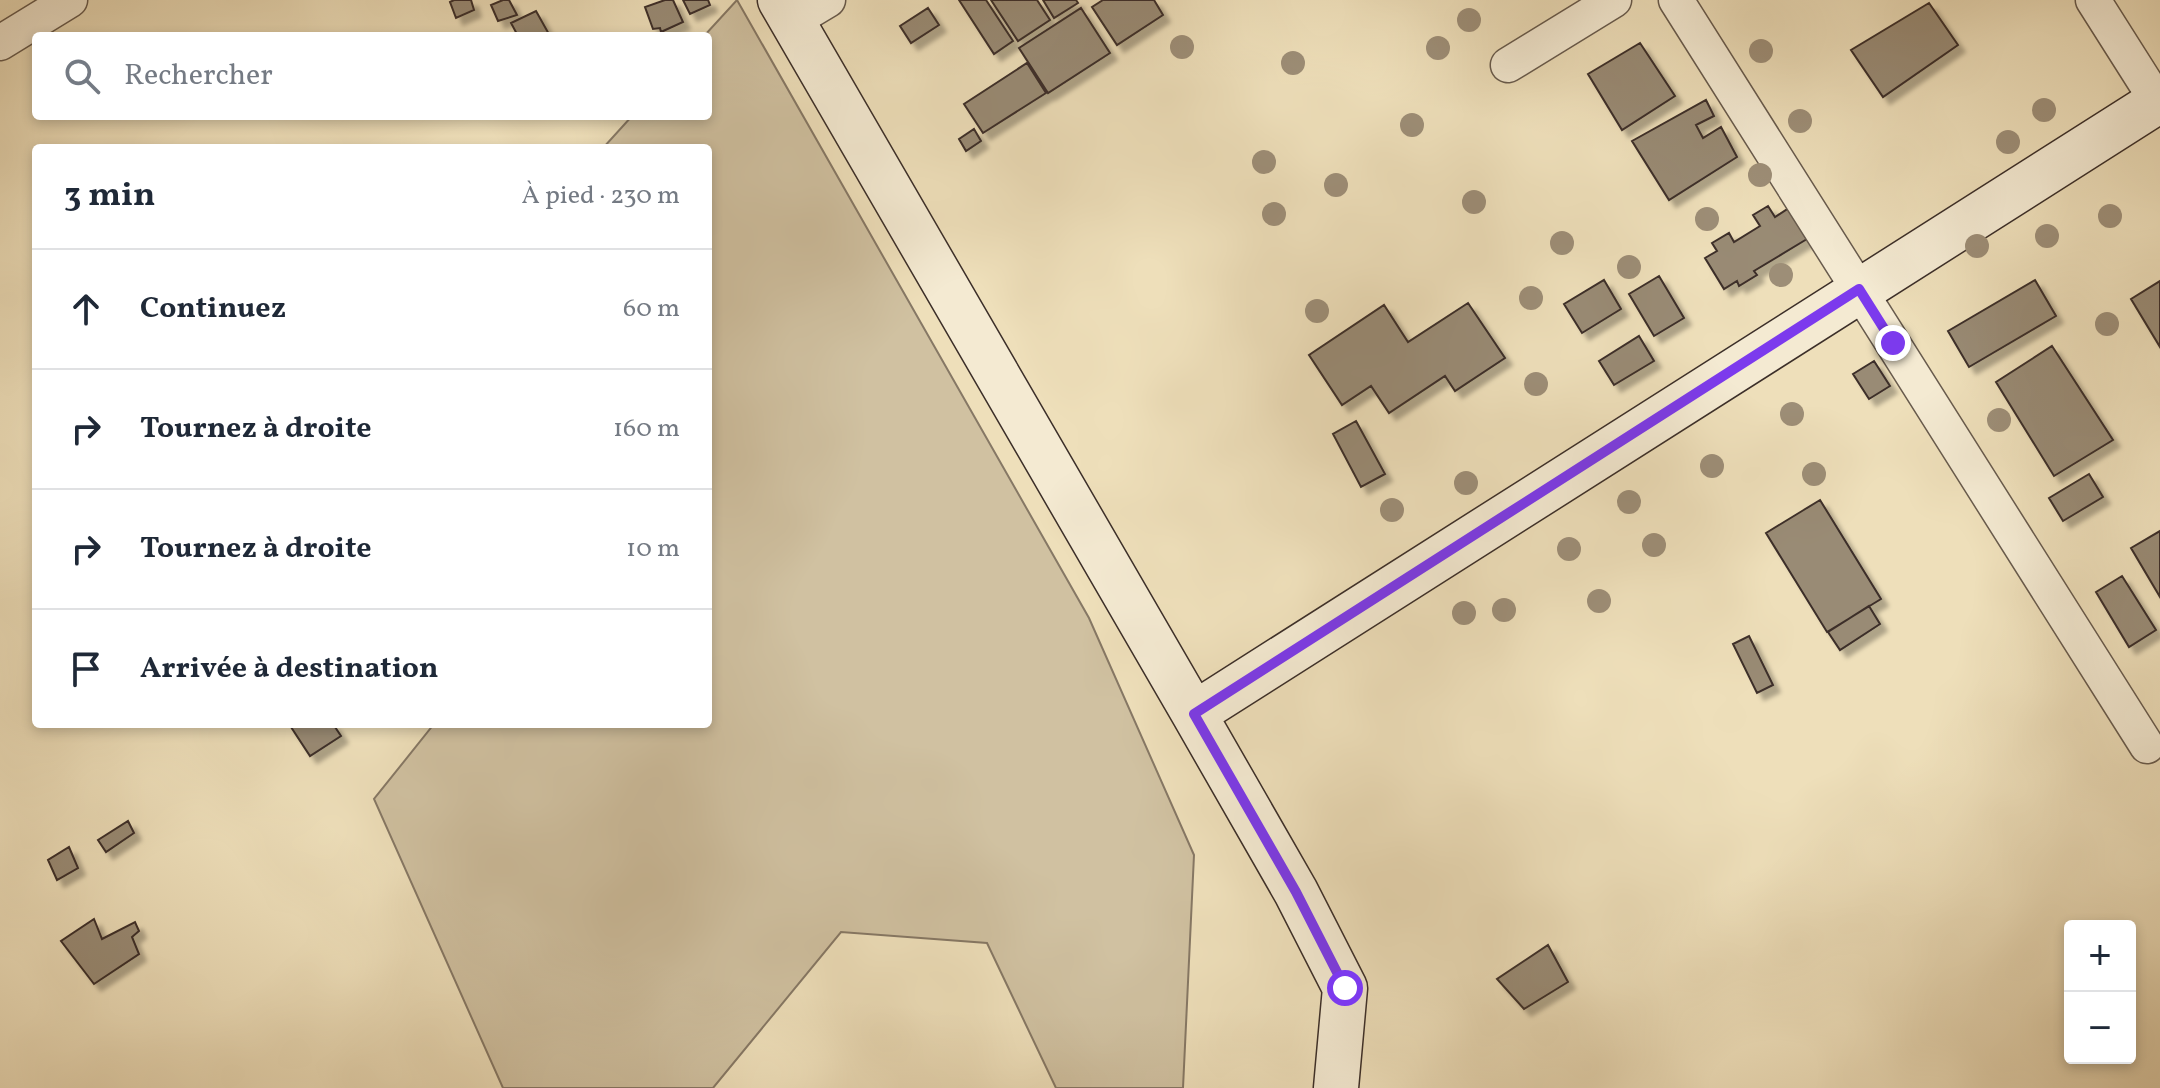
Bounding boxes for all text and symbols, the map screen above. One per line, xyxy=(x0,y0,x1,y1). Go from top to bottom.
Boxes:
search box xyxy=(32,32,712,120)
icon: search xyxy=(60,54,104,98)
text: Rechercher xyxy=(124,55,273,97)
text: 3 min xyxy=(64,173,155,220)
text: À pied · 230 m xyxy=(521,178,680,214)
icon: ahead xyxy=(64,287,108,331)
text: Continuez xyxy=(140,288,286,330)
text: 60 m xyxy=(623,291,680,327)
route end xyxy=(1875,325,1911,361)
icon: right xyxy=(64,407,108,451)
text: Tournez à droite xyxy=(140,408,372,450)
text: 160 m xyxy=(613,411,680,447)
icon: right xyxy=(64,527,108,571)
text: Tournez à droite xyxy=(140,528,372,570)
text: 10 m xyxy=(626,531,680,567)
icon: arrive xyxy=(64,647,108,691)
text: Arrivée à destination xyxy=(140,648,439,690)
map controls xyxy=(2064,920,2136,1064)
button: + xyxy=(2064,920,2136,992)
route start xyxy=(1327,970,1363,1006)
button: − xyxy=(2064,992,2136,1064)

